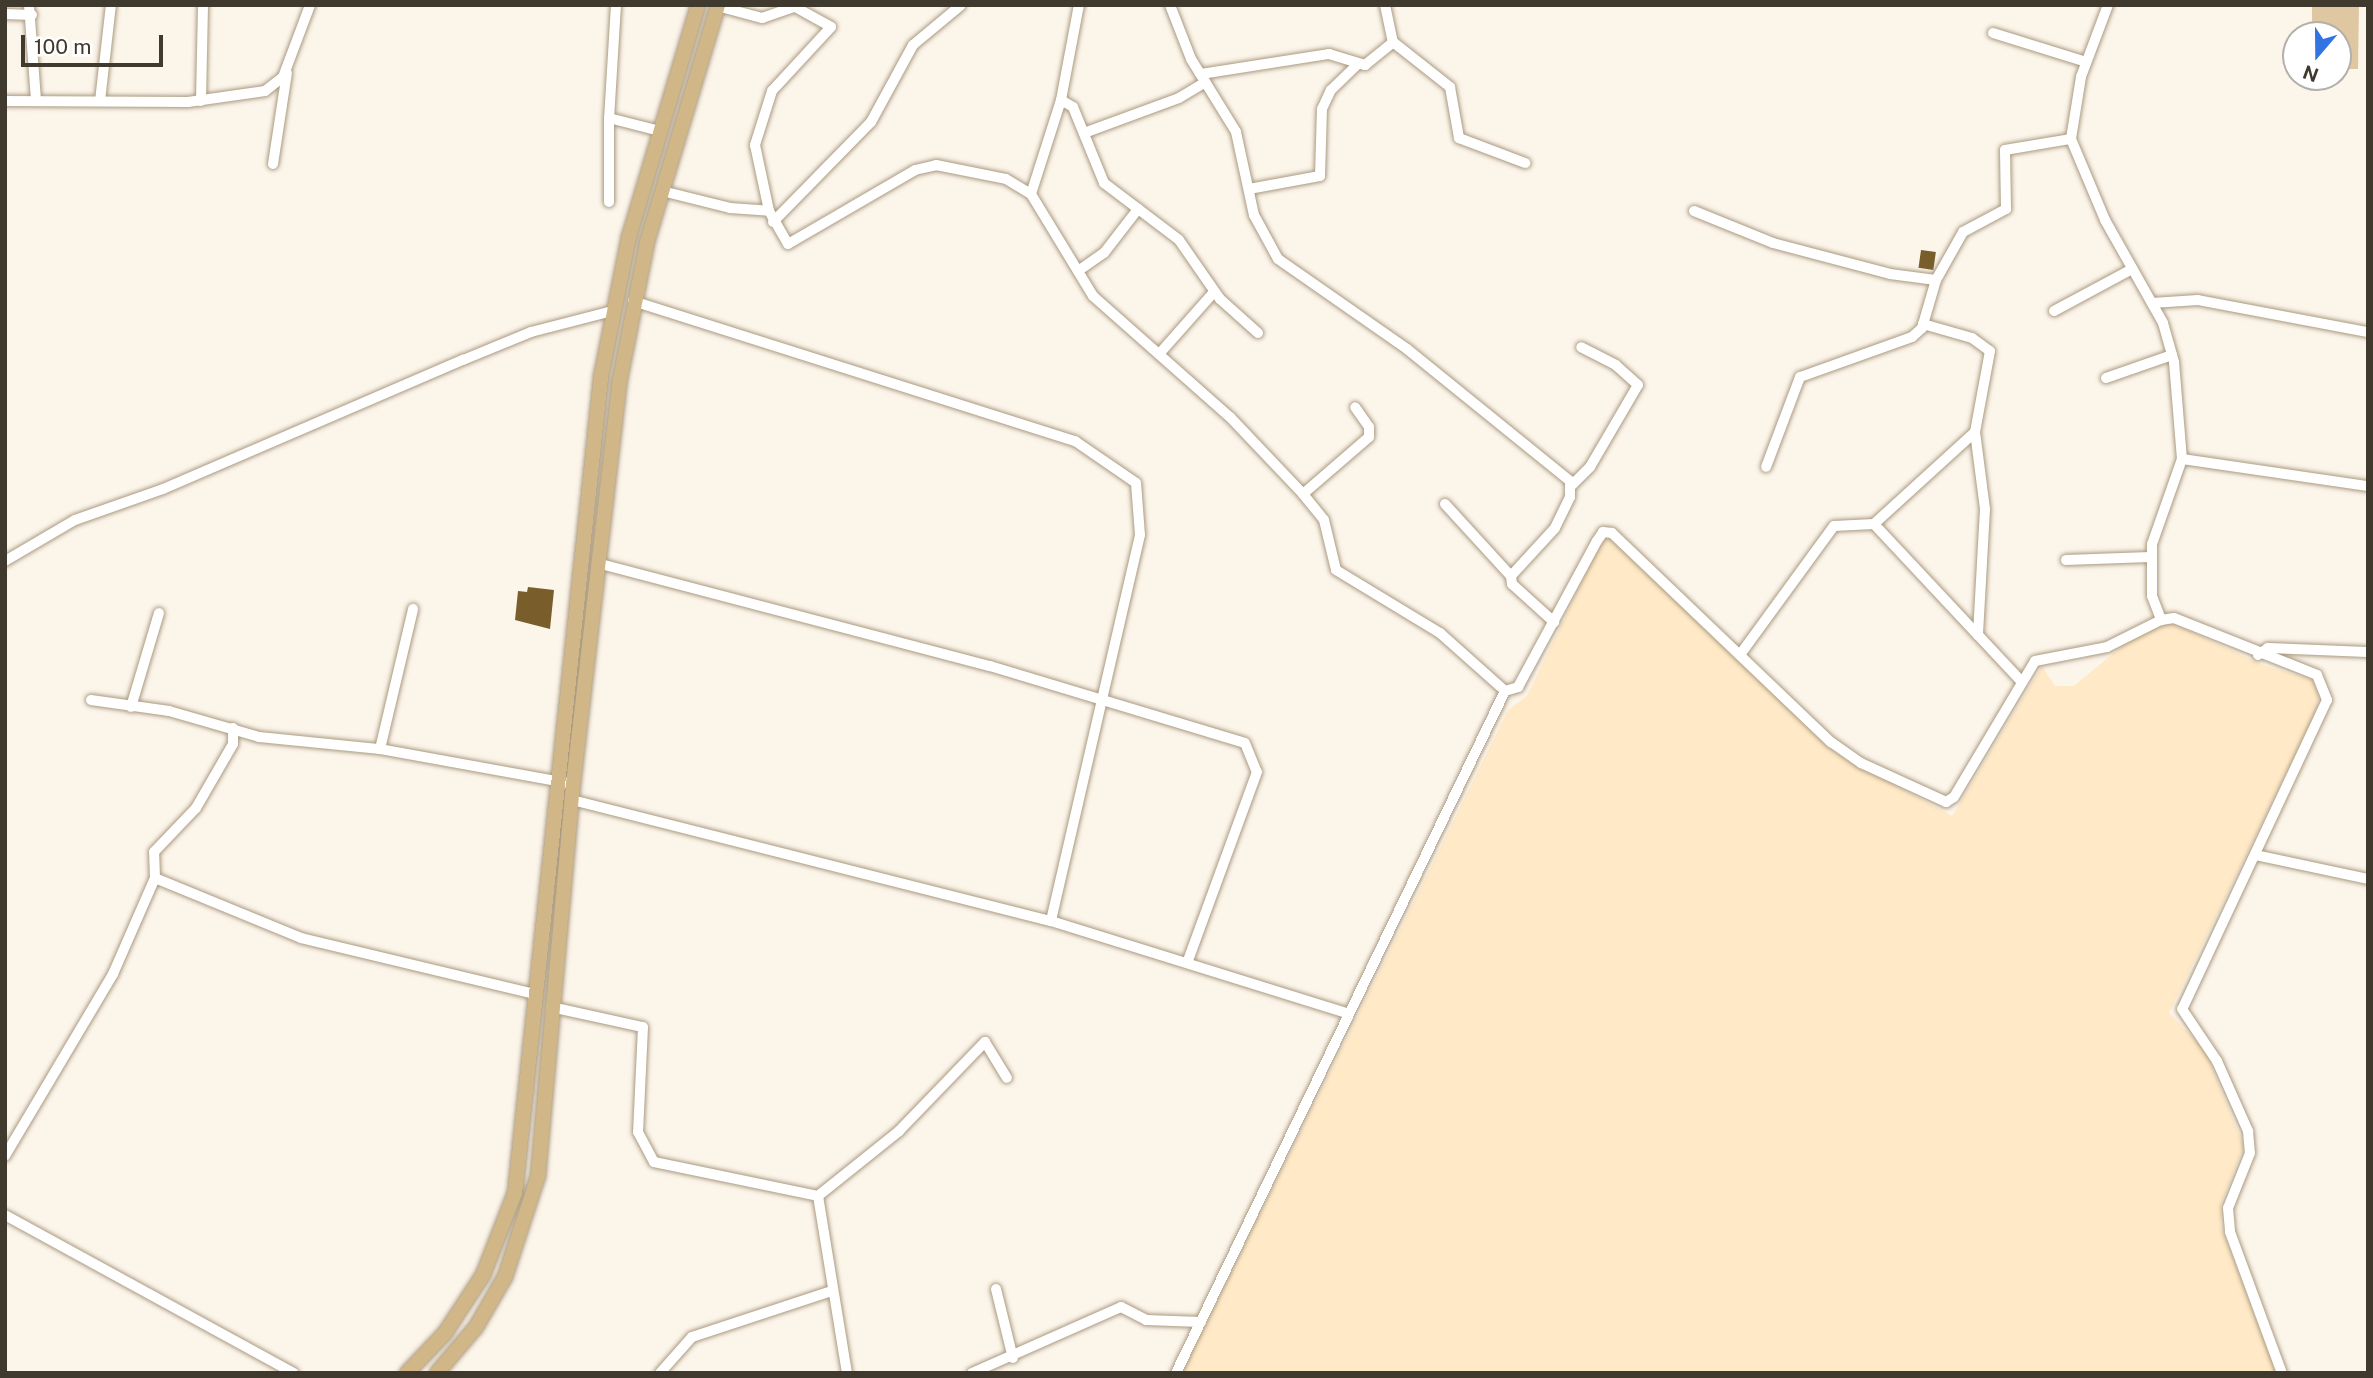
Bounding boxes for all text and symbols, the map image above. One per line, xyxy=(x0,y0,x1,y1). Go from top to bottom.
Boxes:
scale bar xyxy=(24,21,166,65)
north arrow xyxy=(2282,21,2352,91)
text: 100 m xyxy=(34,34,91,59)
text: N xyxy=(2300,61,2321,87)

